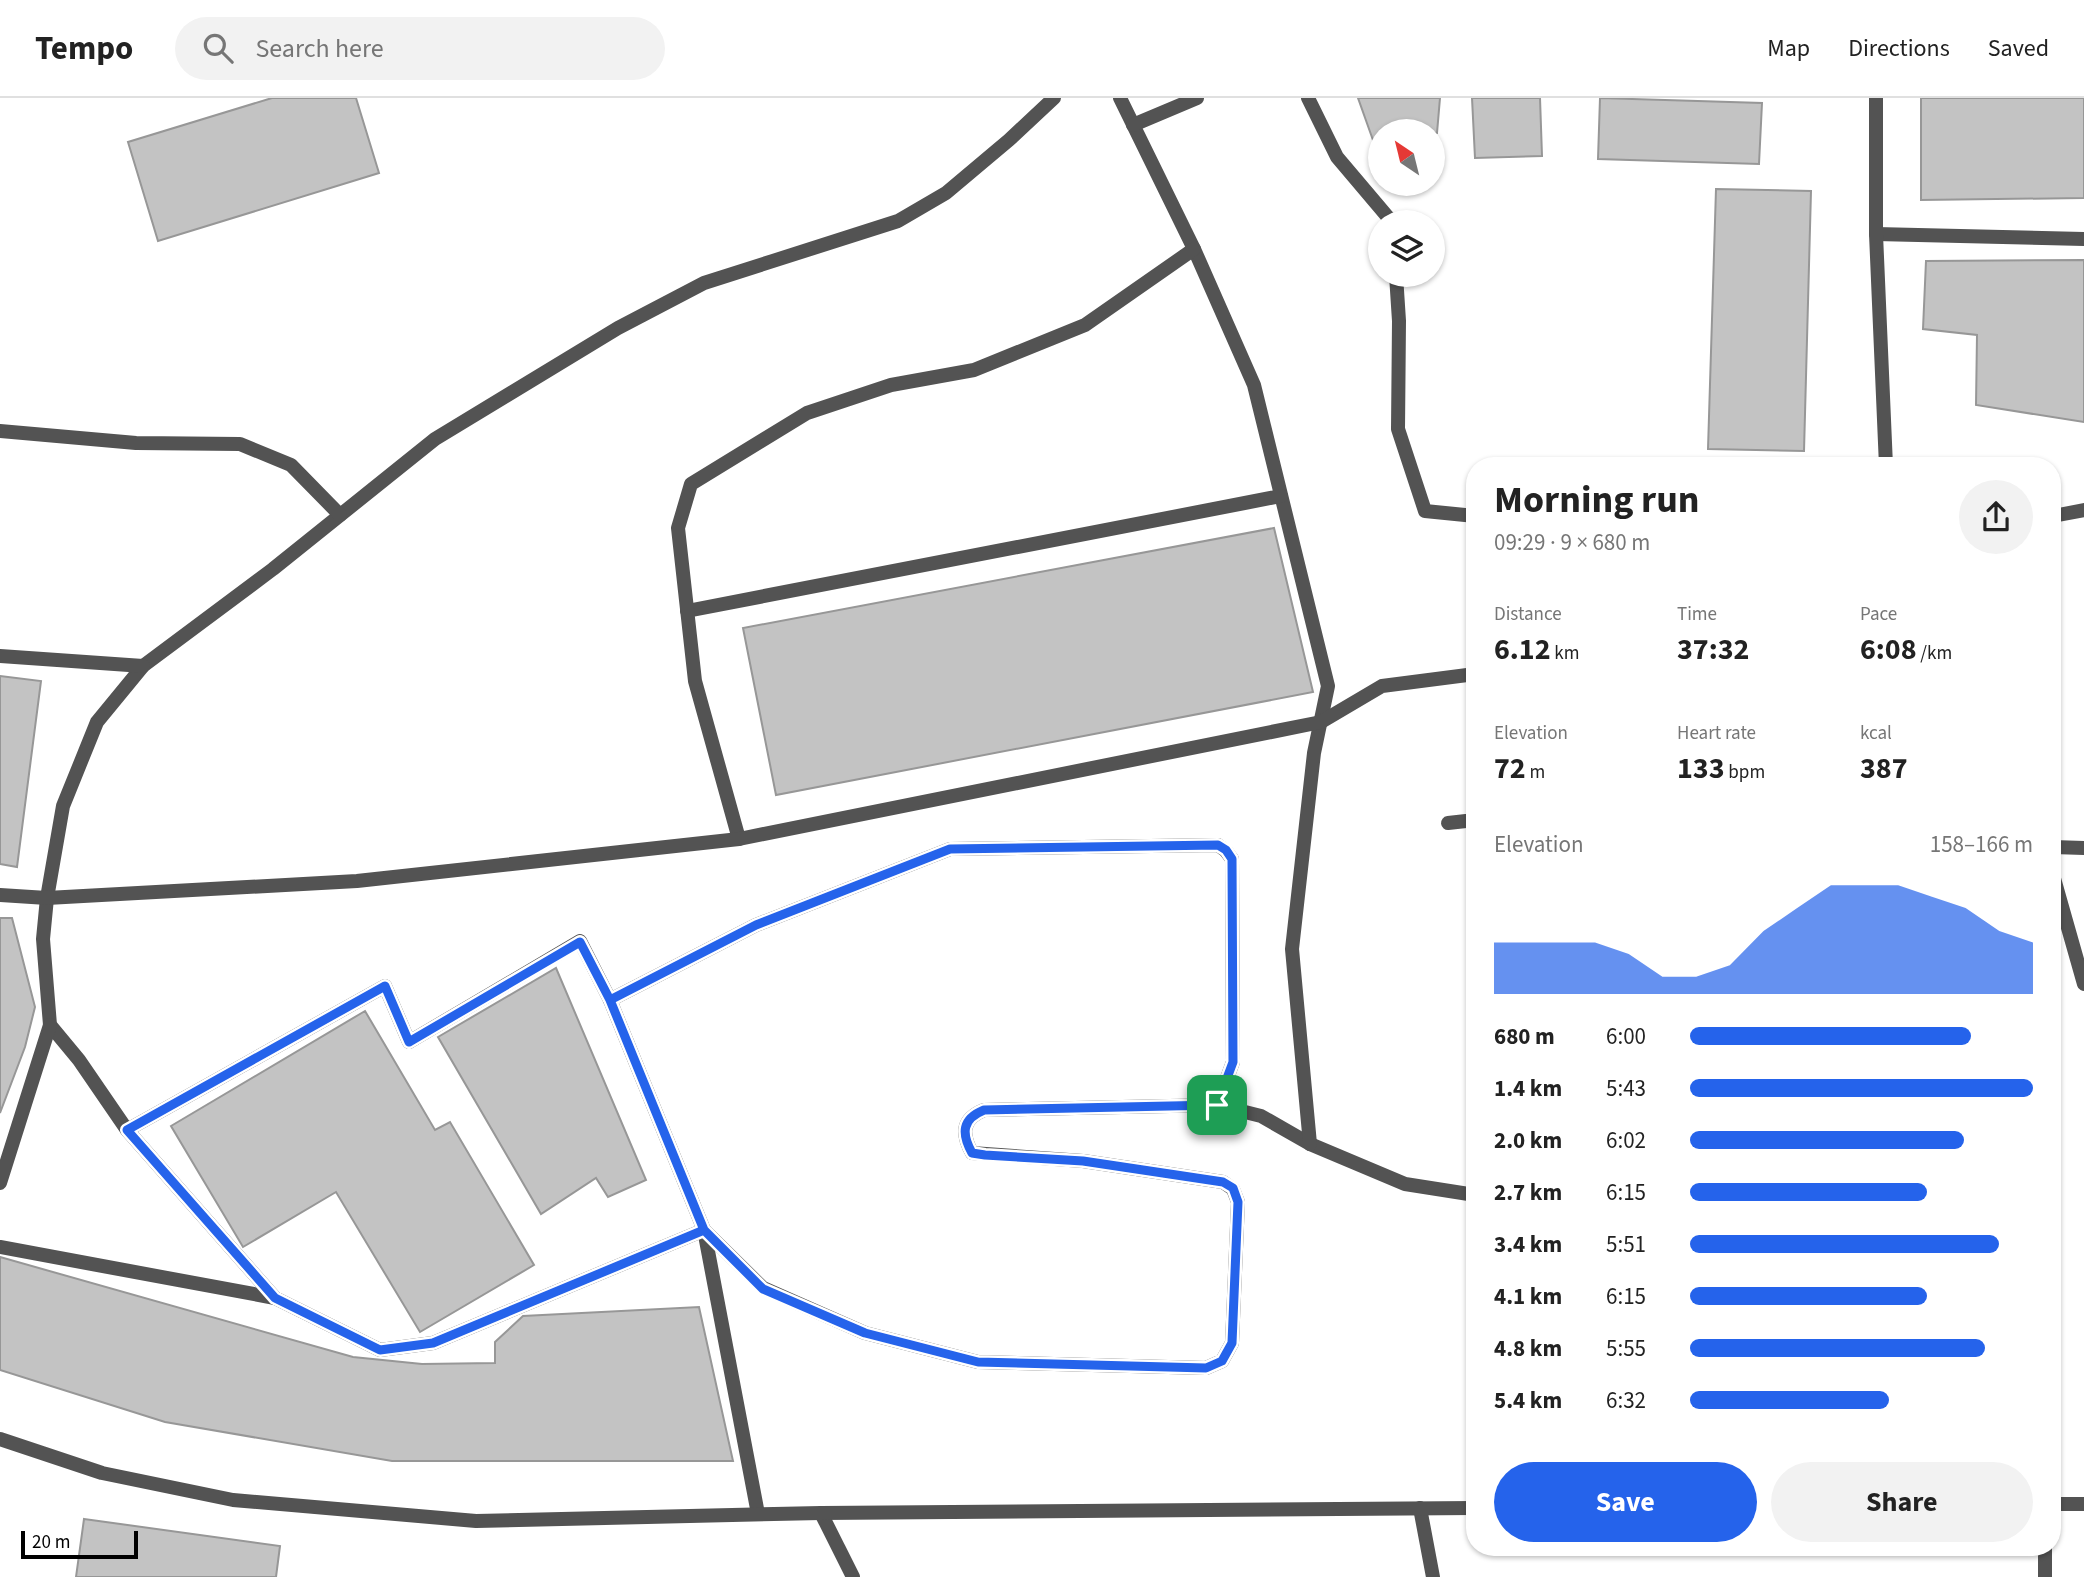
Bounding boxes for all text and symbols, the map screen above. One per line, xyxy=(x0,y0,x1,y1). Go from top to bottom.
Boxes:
search box xyxy=(175,17,665,80)
text: Tempo xyxy=(35,25,133,72)
icon: search xyxy=(199,29,237,67)
text: Search here xyxy=(255,30,384,67)
text: Map xyxy=(1767,31,1810,66)
text: Directions xyxy=(1848,31,1950,66)
text: Saved xyxy=(1988,31,2049,66)
north arrow xyxy=(1368,119,1446,196)
map controls xyxy=(1368,119,1445,287)
button: layers xyxy=(1368,210,1445,287)
text: Morning run xyxy=(1494,473,1699,527)
button: share xyxy=(1959,480,2033,554)
text: 09:29 · 9 × 680 m xyxy=(1494,526,1650,559)
text: Distance xyxy=(1494,601,1562,628)
text: Time xyxy=(1677,601,1717,628)
text: Pace xyxy=(1860,601,1897,628)
text: 6.12 xyxy=(1494,628,1551,671)
text: 37:32 xyxy=(1677,628,1749,671)
text: 6:08 xyxy=(1860,628,1917,671)
text: km xyxy=(1551,640,1580,667)
text: /km xyxy=(1917,640,1952,667)
text: Elevation xyxy=(1494,720,1568,747)
text: Heart rate xyxy=(1677,720,1756,747)
text: kcal xyxy=(1860,720,1892,747)
text: 72 xyxy=(1494,747,1526,790)
text: 133 xyxy=(1677,747,1725,790)
text: 387 xyxy=(1860,747,1908,790)
text: m xyxy=(1526,759,1545,786)
text: bpm xyxy=(1725,759,1765,786)
text: Elevation xyxy=(1494,828,1584,861)
text: 158–166 m xyxy=(1930,828,2033,861)
text: 680 m xyxy=(1494,1020,1555,1053)
text: 6:00 xyxy=(1606,1020,1646,1053)
text: 1.4 km xyxy=(1494,1072,1562,1105)
text: 5:43 xyxy=(1606,1072,1646,1105)
pin xyxy=(1187,1075,1247,1135)
icon: arrive xyxy=(1198,1086,1236,1124)
text: 2.0 km xyxy=(1494,1124,1562,1157)
text: 6:02 xyxy=(1606,1124,1646,1157)
text: 2.7 km xyxy=(1494,1176,1562,1209)
text: 6:15 xyxy=(1606,1176,1646,1209)
text: 3.4 km xyxy=(1494,1228,1562,1261)
text: 5:51 xyxy=(1606,1228,1646,1261)
text: 4.1 km xyxy=(1494,1280,1562,1313)
text: 6:15 xyxy=(1606,1280,1646,1313)
text: 4.8 km xyxy=(1494,1332,1562,1365)
text: 5:55 xyxy=(1606,1332,1646,1365)
text: 5.4 km xyxy=(1494,1384,1562,1417)
text: 6:32 xyxy=(1606,1384,1646,1417)
button: Save xyxy=(1494,1462,1757,1542)
button: Share xyxy=(1771,1462,2033,1542)
scale bar xyxy=(21,1528,138,1560)
text: 20 m xyxy=(32,1529,70,1556)

